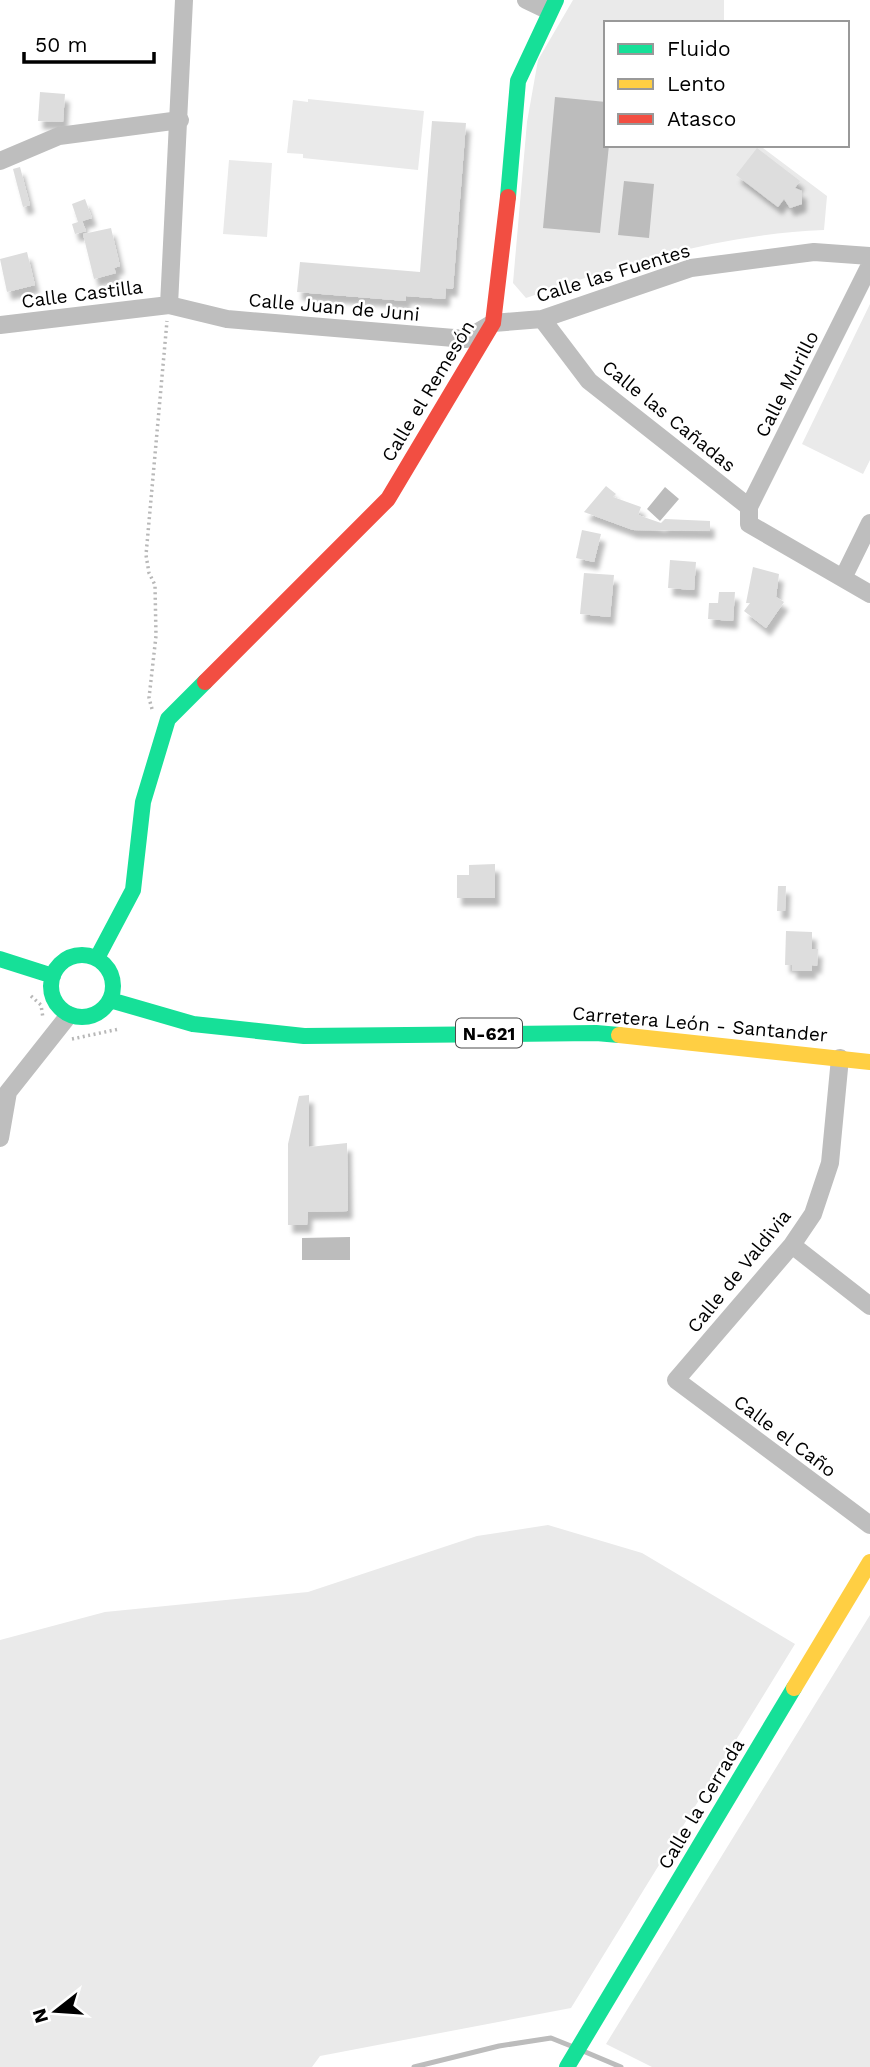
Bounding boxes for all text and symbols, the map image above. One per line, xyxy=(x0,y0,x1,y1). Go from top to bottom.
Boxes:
scale bar xyxy=(24,21,154,65)
legend xyxy=(604,21,849,147)
text: 50 m xyxy=(35,32,87,57)
text: Fluido xyxy=(667,36,731,61)
text: Lento xyxy=(667,71,726,96)
text: Atasco xyxy=(667,106,736,131)
street label: Calle las Fuentes xyxy=(533,239,693,307)
street label: Calle Castilla xyxy=(20,275,144,313)
street label: Calle Juan de Juni xyxy=(247,288,421,326)
street label: Calle el Remesón xyxy=(377,316,479,466)
street label: Calle Murillo xyxy=(750,327,824,441)
street label: Calle las Cañadas xyxy=(598,355,740,477)
street label: Carretera León - Santander xyxy=(571,1001,829,1047)
road number: N-621 xyxy=(456,1018,522,1048)
street label: Calle de Valdivia xyxy=(682,1205,796,1337)
street label: Calle el Caño xyxy=(729,1390,841,1482)
street label: Calle la Cerrada xyxy=(653,1734,749,1873)
north arrow xyxy=(21,1976,91,2046)
text: N xyxy=(27,2006,53,2026)

